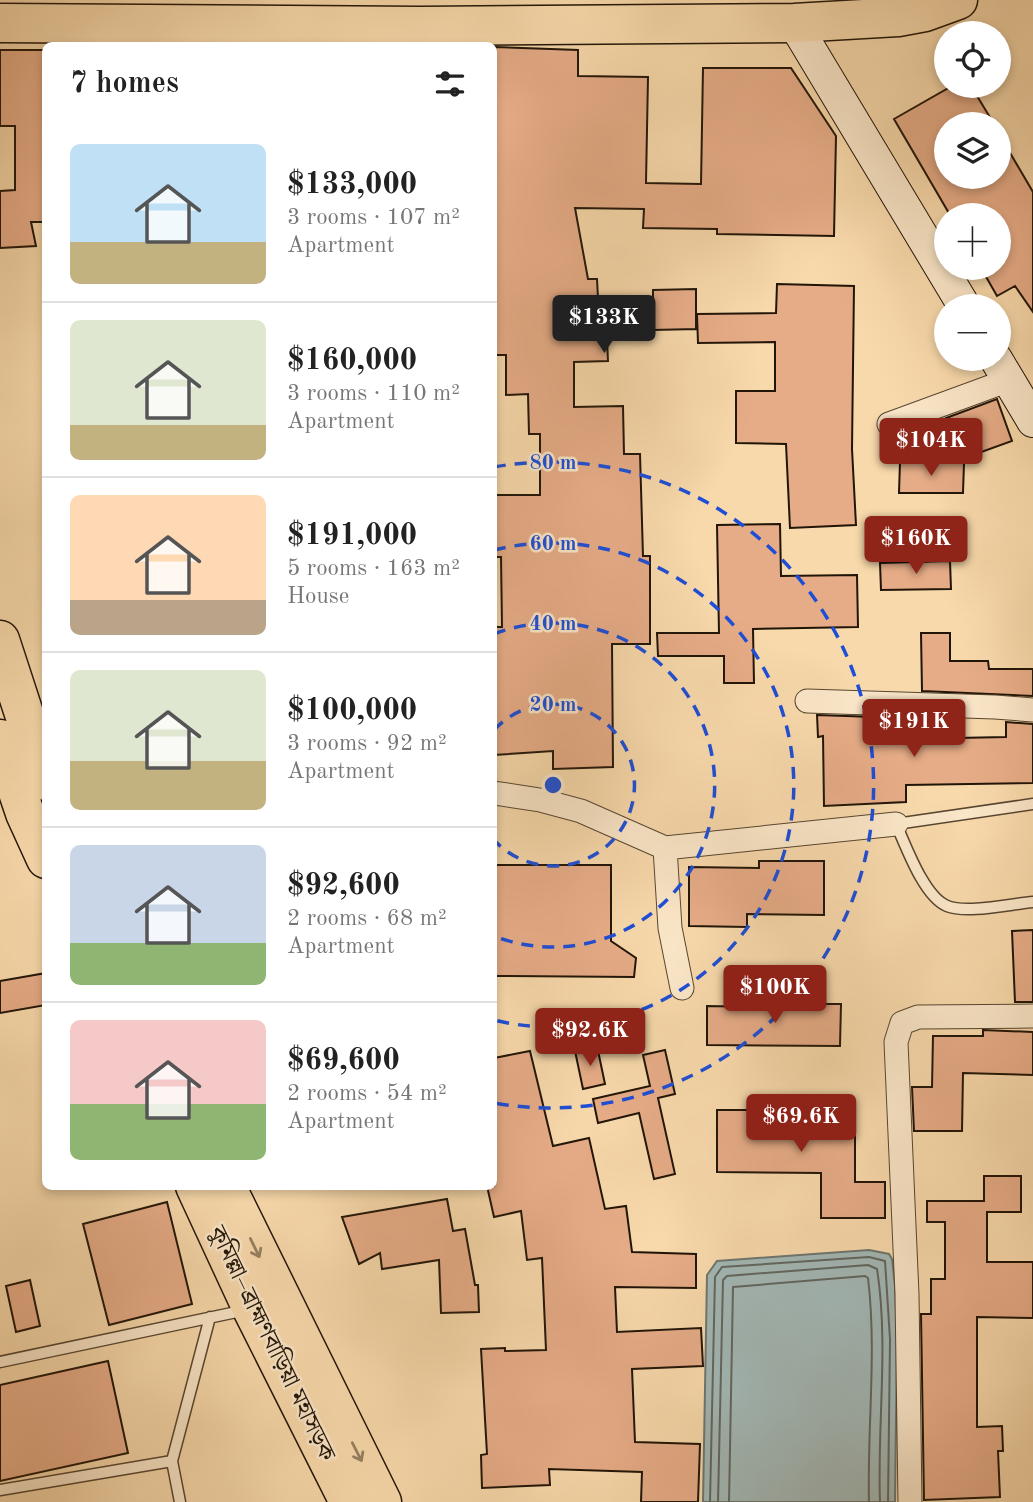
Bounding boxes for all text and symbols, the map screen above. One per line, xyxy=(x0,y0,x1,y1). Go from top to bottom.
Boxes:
map controls xyxy=(934,21,1011,371)
button: locate xyxy=(934,21,1011,98)
icon: filters xyxy=(431,65,469,103)
text: 7 homes xyxy=(70,69,179,99)
button: layers xyxy=(934,112,1011,189)
text: $133,000 xyxy=(287,170,417,200)
icon: home xyxy=(126,172,210,256)
button: + xyxy=(934,203,1011,280)
text: 3 rooms · 107 m² xyxy=(287,206,460,229)
text: Apartment xyxy=(287,234,395,257)
button: − xyxy=(934,294,1011,371)
pin: $133K xyxy=(555,296,653,355)
text: $133K xyxy=(568,306,640,329)
text: $160,000 xyxy=(287,346,417,376)
icon: home xyxy=(126,348,210,432)
text: 3 rooms · 110 m² xyxy=(287,382,460,405)
text: Apartment xyxy=(287,410,395,433)
pin: $104K xyxy=(882,419,980,478)
text: $104K xyxy=(895,429,967,452)
text: 80 m xyxy=(529,453,577,474)
pin: $160K xyxy=(867,516,965,576)
text: $191,000 xyxy=(287,521,417,551)
icon: home xyxy=(126,523,210,607)
text: $160K xyxy=(880,527,952,550)
text: 60 m xyxy=(529,534,577,555)
text: 5 rooms · 163 m² xyxy=(287,557,460,580)
text: House xyxy=(287,585,349,608)
text: 40 m xyxy=(529,614,577,635)
text: 20 m xyxy=(529,695,577,716)
text: $100,000 xyxy=(287,696,417,726)
icon: home xyxy=(126,698,210,782)
pin: $191K xyxy=(865,700,963,759)
text: $191K xyxy=(878,710,950,733)
text: 3 rooms · 92 m² xyxy=(287,732,447,755)
text: Apartment xyxy=(287,760,395,783)
centre of rings xyxy=(541,773,565,797)
text: $92,600 xyxy=(287,871,400,901)
icon: home xyxy=(126,873,210,957)
text: 2 rooms · 68 m² xyxy=(287,907,447,930)
text: Apartment xyxy=(287,935,395,958)
pin: $100K xyxy=(726,965,824,1025)
text: $100K xyxy=(739,976,811,999)
pin: $92.6K xyxy=(533,1009,647,1068)
text: $92.6K xyxy=(551,1019,629,1042)
text: $69,600 xyxy=(287,1046,400,1076)
icon: home xyxy=(126,1048,210,1132)
text: 2 rooms · 54 m² xyxy=(287,1082,447,1105)
pin: $69.6K xyxy=(744,1094,858,1154)
text: $69.6K xyxy=(762,1105,840,1128)
text: Apartment xyxy=(287,1110,395,1133)
street label: কুমিল্লা–ব্রাহ্মণবাড়িয়া মহাসড়ক xyxy=(203,1220,342,1466)
one-way arrow xyxy=(249,1237,263,1258)
one-way arrow xyxy=(351,1441,365,1462)

